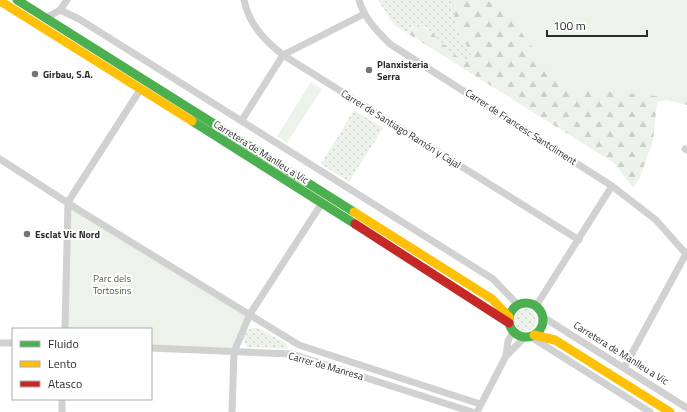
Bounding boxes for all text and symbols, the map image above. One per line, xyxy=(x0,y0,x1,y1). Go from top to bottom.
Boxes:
scale bar xyxy=(547,12,647,38)
text: 100 m xyxy=(553,16,586,35)
place label: Planxisteria Serra xyxy=(377,57,428,84)
marker: Planxisteria Serra xyxy=(364,65,374,75)
place label: Girbau, S.A. xyxy=(43,67,93,82)
marker: Girbau, S.A. xyxy=(30,69,40,79)
street label: Carrer de Francesc Santcliment xyxy=(462,85,580,169)
street label: Carrer de Santiago Ramón y Cajal xyxy=(338,86,464,172)
street label: Carretera de Manlleu a Vic xyxy=(211,117,311,187)
place label: Esclat Vic Nord xyxy=(35,227,100,242)
marker: Esclat Vic Nord xyxy=(22,229,32,239)
park label: Parc dels Tortosins xyxy=(93,271,132,298)
street label: Carretera de Manlleu a Vic xyxy=(571,318,671,388)
legend xyxy=(12,328,152,400)
text: Fluido xyxy=(48,334,79,353)
street label: Carrer de Manresa xyxy=(287,348,365,384)
text: Lento xyxy=(48,354,77,373)
text: Atasco xyxy=(48,374,82,393)

